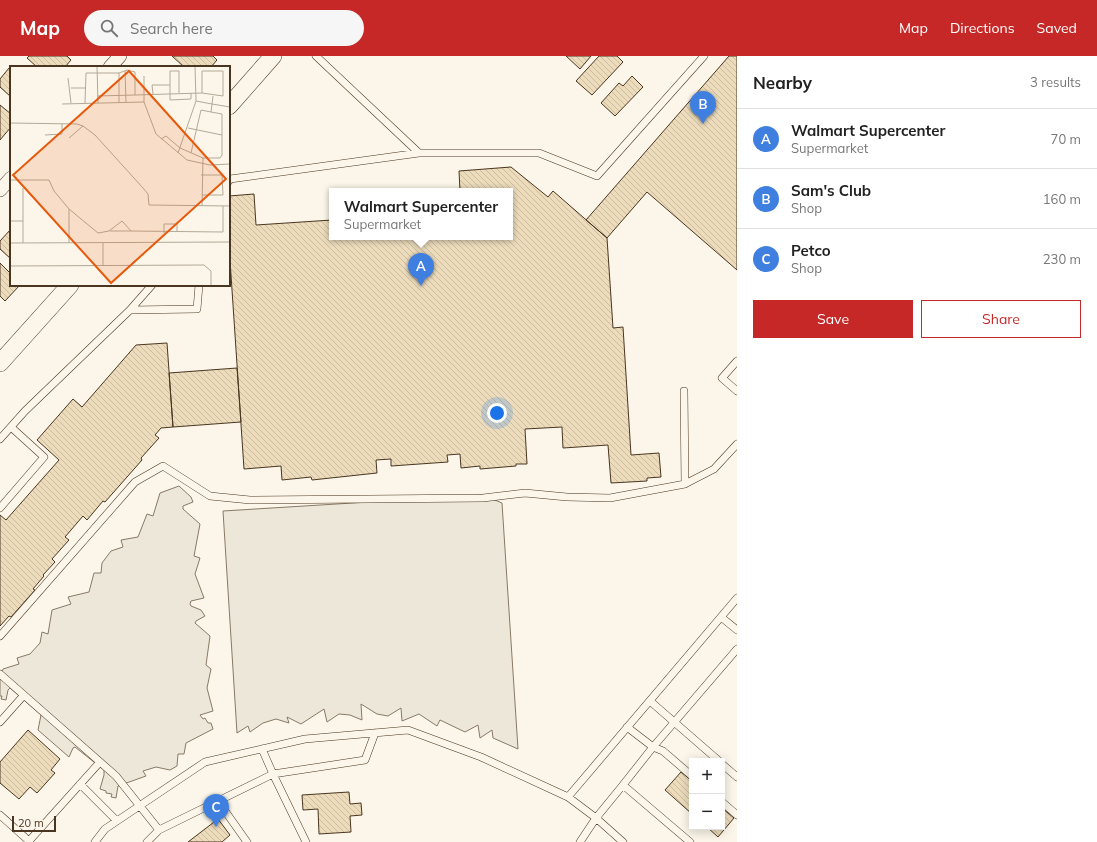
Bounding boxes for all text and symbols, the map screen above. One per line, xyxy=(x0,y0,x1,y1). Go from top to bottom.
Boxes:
search box xyxy=(84,10,364,46)
text: Map xyxy=(20,16,60,40)
icon: search xyxy=(98,17,120,39)
text: Search here xyxy=(130,19,213,38)
text: Map xyxy=(899,19,928,37)
text: Directions xyxy=(950,19,1015,37)
text: Saved xyxy=(1037,19,1077,37)
inset map xyxy=(10,66,230,286)
text: Nearby xyxy=(753,72,812,93)
text: 3 results xyxy=(1030,74,1081,90)
pin: B xyxy=(690,91,716,124)
text: Walmart Supercenter xyxy=(791,121,945,140)
text: A xyxy=(761,131,771,147)
text: 70 m xyxy=(1051,131,1081,147)
text: Supermarket xyxy=(791,140,868,156)
text: Sam's Club xyxy=(791,181,871,200)
popup xyxy=(329,188,513,240)
text: B xyxy=(762,191,770,207)
text: 160 m xyxy=(1043,191,1081,207)
text: Walmart Supercenter xyxy=(344,197,498,216)
text: Shop xyxy=(791,200,822,216)
text: Supermarket xyxy=(344,216,421,232)
text: Petco xyxy=(791,241,831,260)
text: C xyxy=(762,251,770,267)
text: 230 m xyxy=(1043,251,1081,267)
pin: A xyxy=(408,253,434,286)
text: Shop xyxy=(791,260,822,276)
button: Save xyxy=(753,300,913,338)
button: Share xyxy=(921,300,1081,338)
your location xyxy=(487,403,507,423)
map controls xyxy=(689,758,725,830)
button: + xyxy=(689,758,725,794)
pin: C xyxy=(203,794,229,827)
button: − xyxy=(689,794,725,830)
scale bar xyxy=(12,814,56,833)
text: 20 m xyxy=(18,816,44,830)

